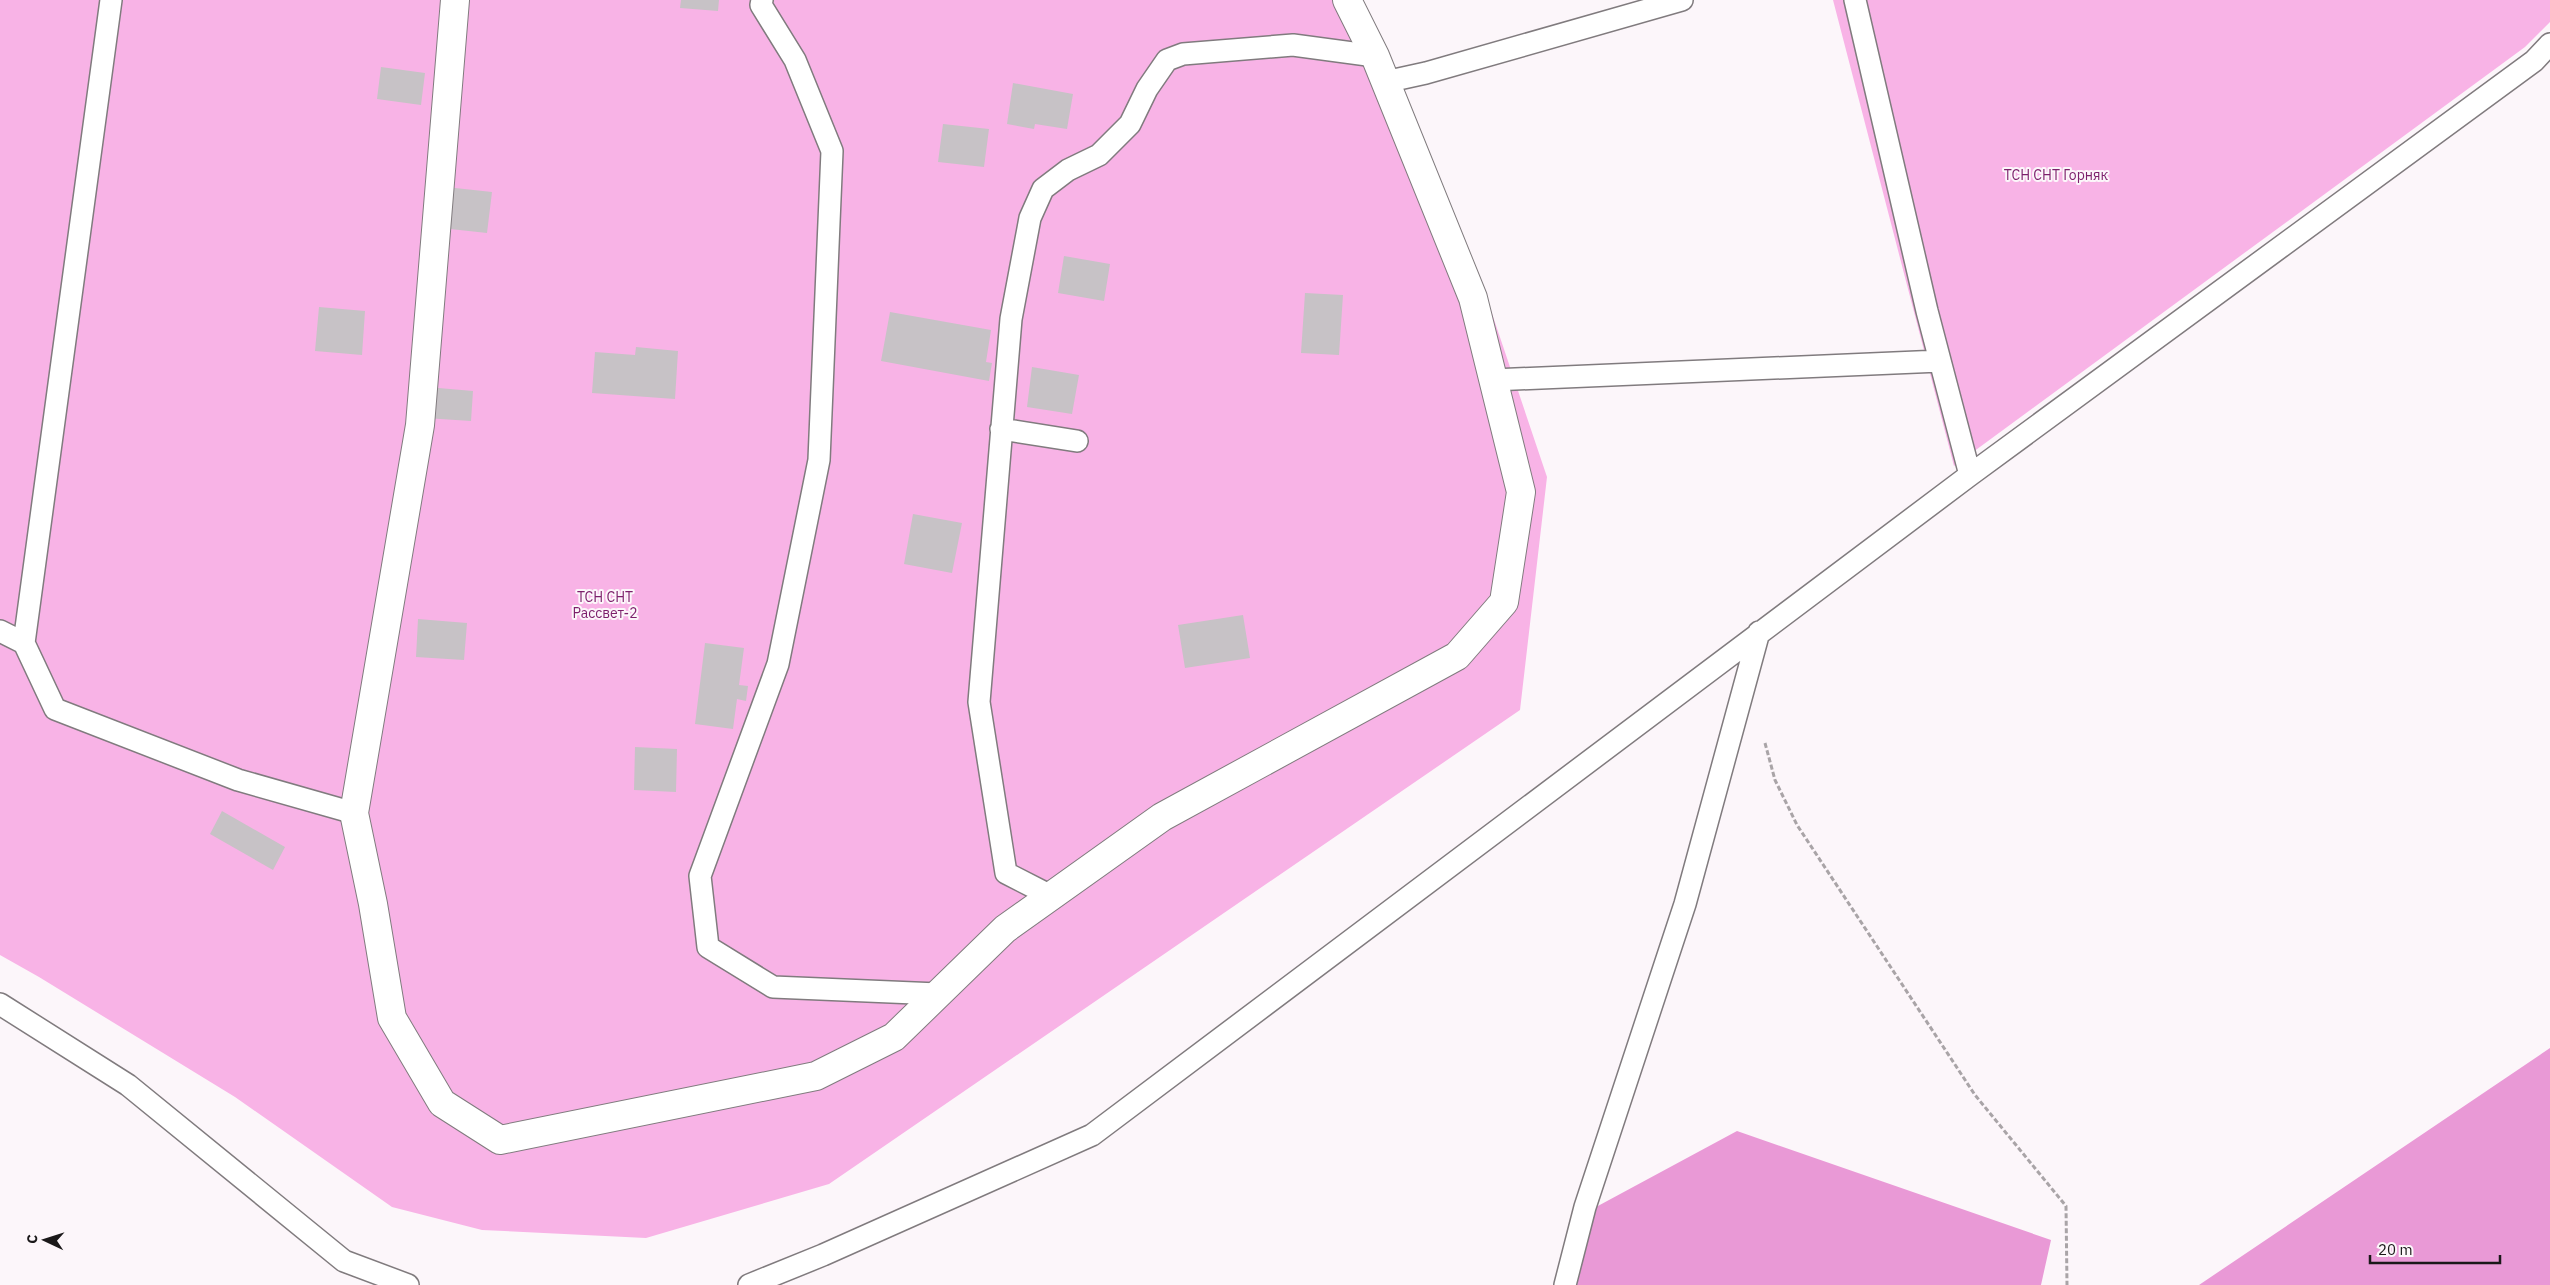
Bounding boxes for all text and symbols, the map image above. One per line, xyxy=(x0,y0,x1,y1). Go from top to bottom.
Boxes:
park label: ТСН СНТ Горняк xyxy=(2004,166,2109,184)
park label: ТСН СНТ Рассвет-2 xyxy=(572,588,638,622)
north arrow xyxy=(20,1215,70,1265)
scale bar xyxy=(2370,1232,2500,1264)
text: С xyxy=(23,1234,41,1244)
text: 20 m xyxy=(2378,1240,2413,1259)

